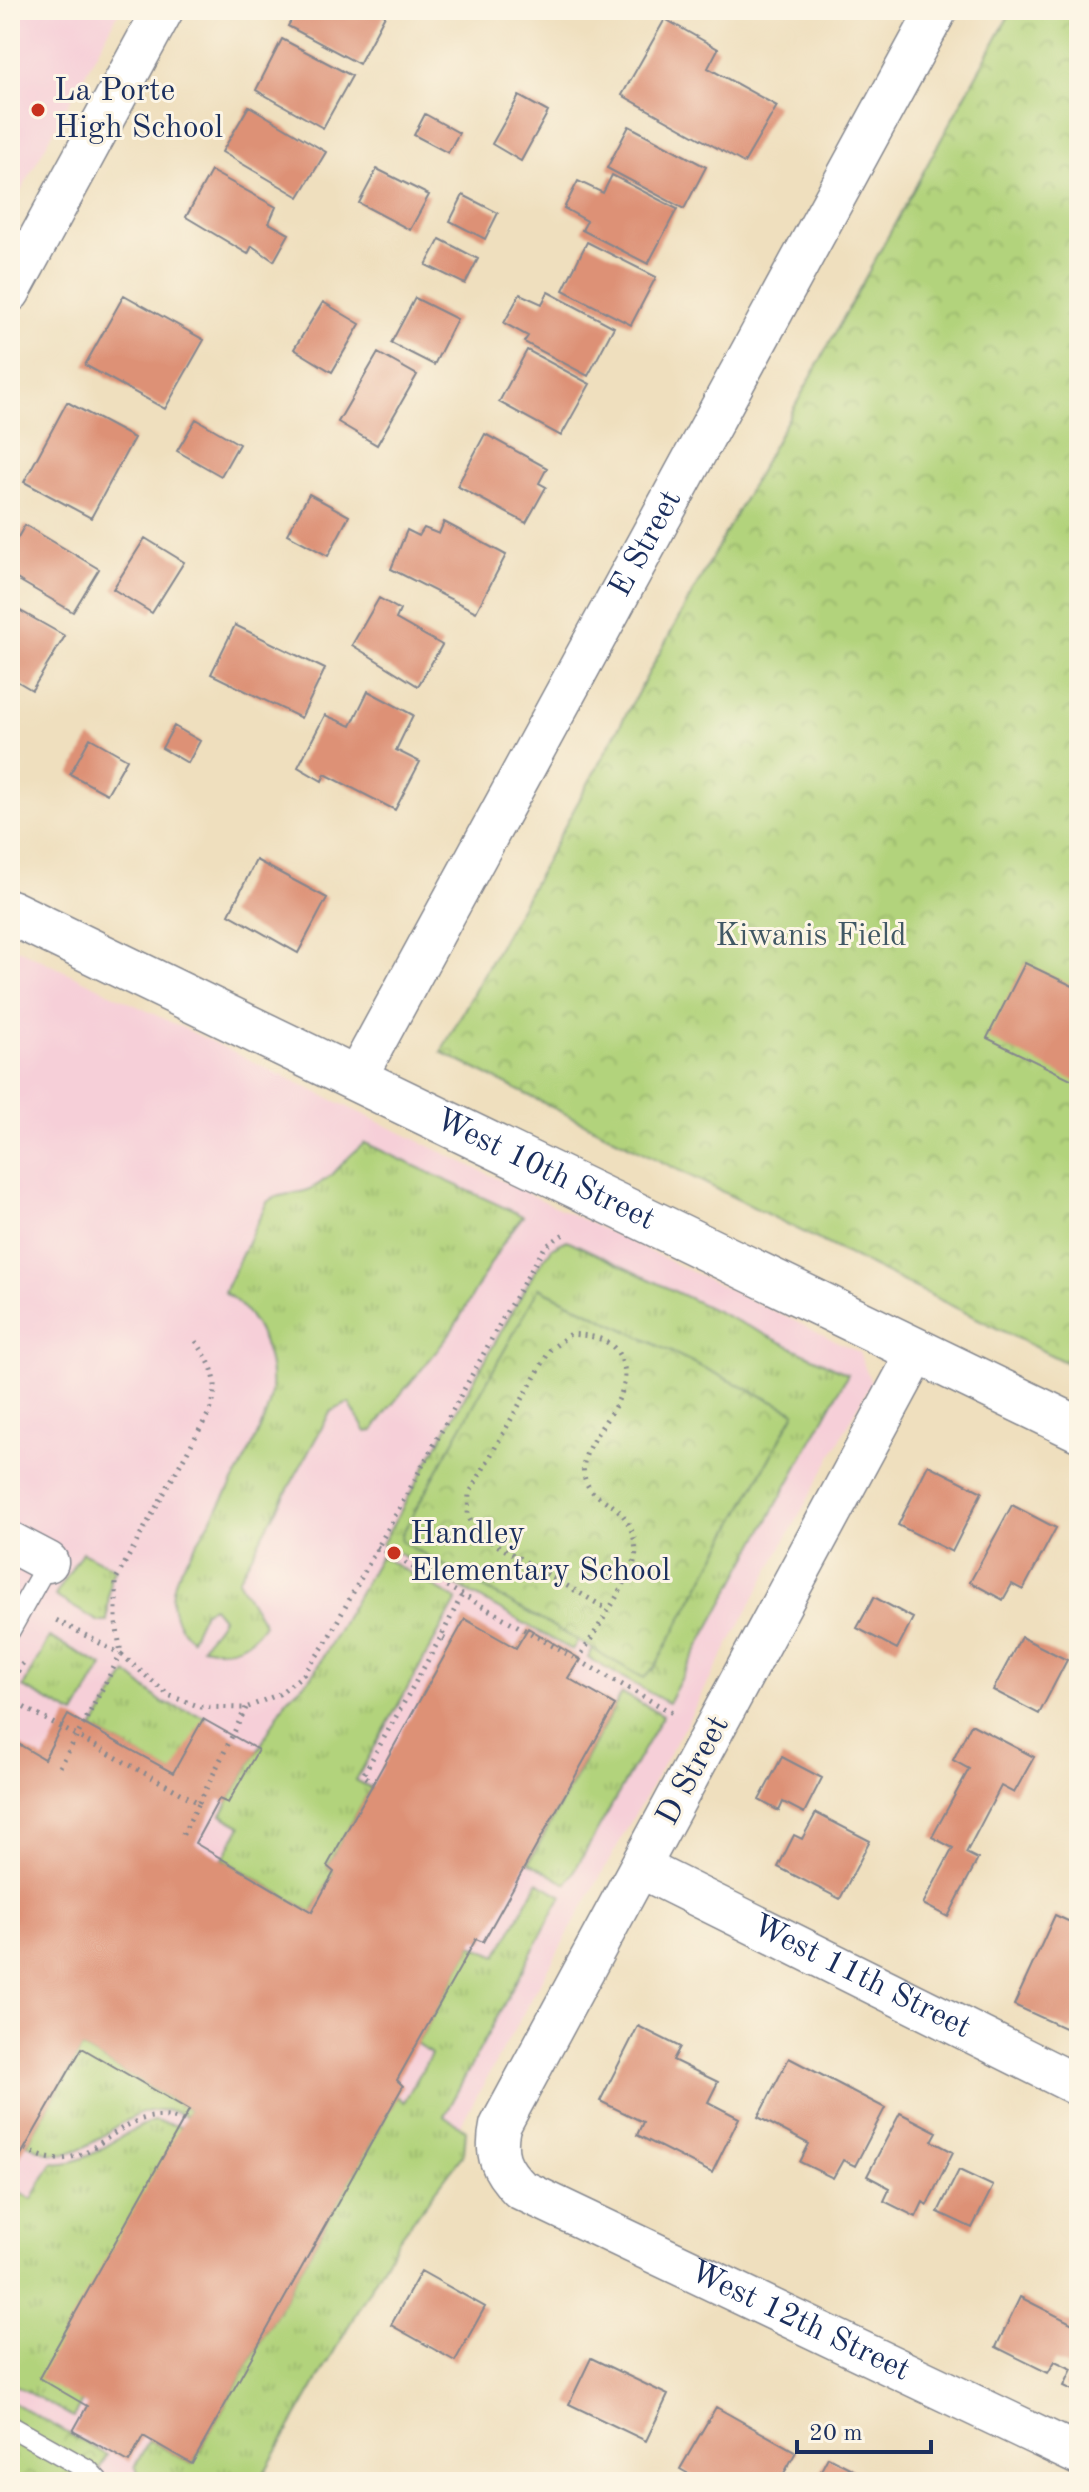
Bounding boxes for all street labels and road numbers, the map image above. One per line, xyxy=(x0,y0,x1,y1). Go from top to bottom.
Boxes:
street label: E Street xyxy=(605,485,688,602)
street label: West 10th Street xyxy=(430,1104,660,1237)
street label: D Street xyxy=(652,1711,736,1831)
street label: West 11th Street xyxy=(747,1910,976,2045)
street label: West 12th Street xyxy=(685,2256,915,2388)

